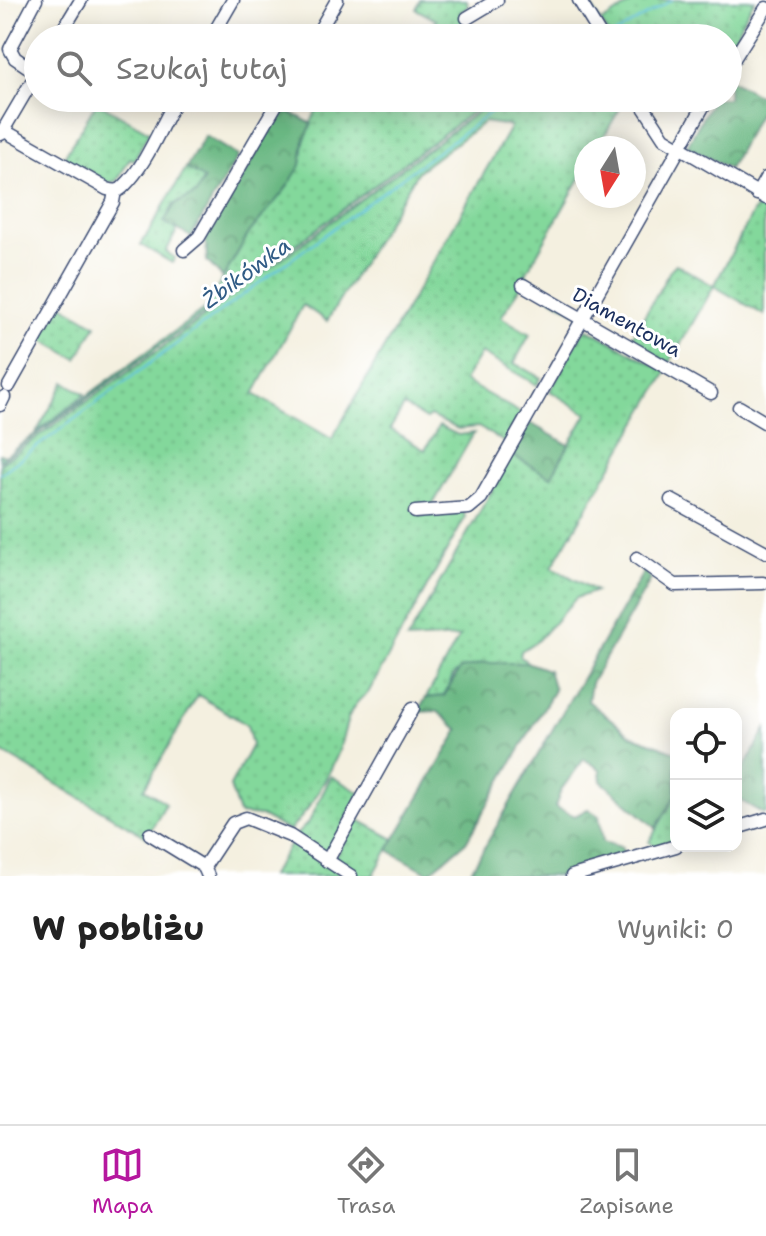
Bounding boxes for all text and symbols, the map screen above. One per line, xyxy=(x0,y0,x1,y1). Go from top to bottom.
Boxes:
search box xyxy=(24,24,742,112)
icon: search xyxy=(52,46,96,90)
text: Szukaj tutaj xyxy=(116,48,288,89)
north arrow xyxy=(574,136,646,208)
water label: Żbikówka xyxy=(196,231,296,315)
street label: Diamentowa xyxy=(568,281,687,363)
map controls xyxy=(670,708,742,852)
button: locate xyxy=(670,708,742,780)
button: layers xyxy=(670,780,742,852)
text: W pobliżu xyxy=(32,905,205,951)
text: Wyniki: 0 xyxy=(617,911,734,946)
tab: Mapa xyxy=(92,1143,153,1220)
tab: Trasa xyxy=(337,1143,395,1220)
tab: Zapisane xyxy=(579,1143,674,1220)

